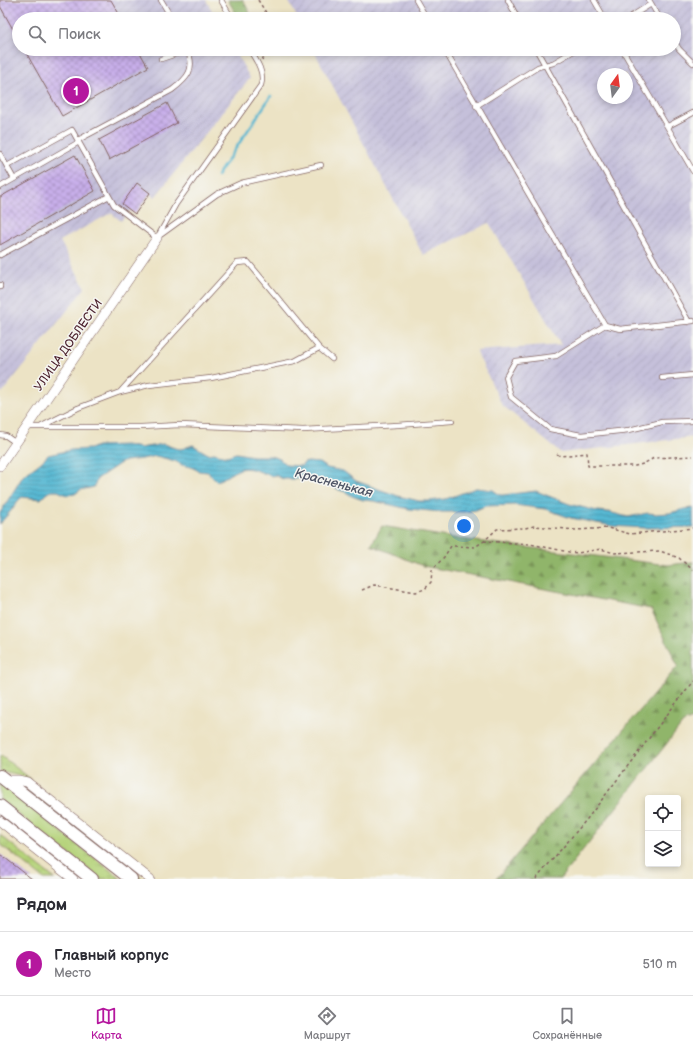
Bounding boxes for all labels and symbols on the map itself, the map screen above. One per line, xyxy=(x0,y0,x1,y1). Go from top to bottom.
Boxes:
north arrow xyxy=(597,68,633,104)
pin: 1 xyxy=(63,76,89,106)
street label: УЛИЦА ДОБЛЕСТИ xyxy=(31,296,106,394)
water label: Красненькая xyxy=(293,465,375,501)
your location xyxy=(454,516,474,536)

